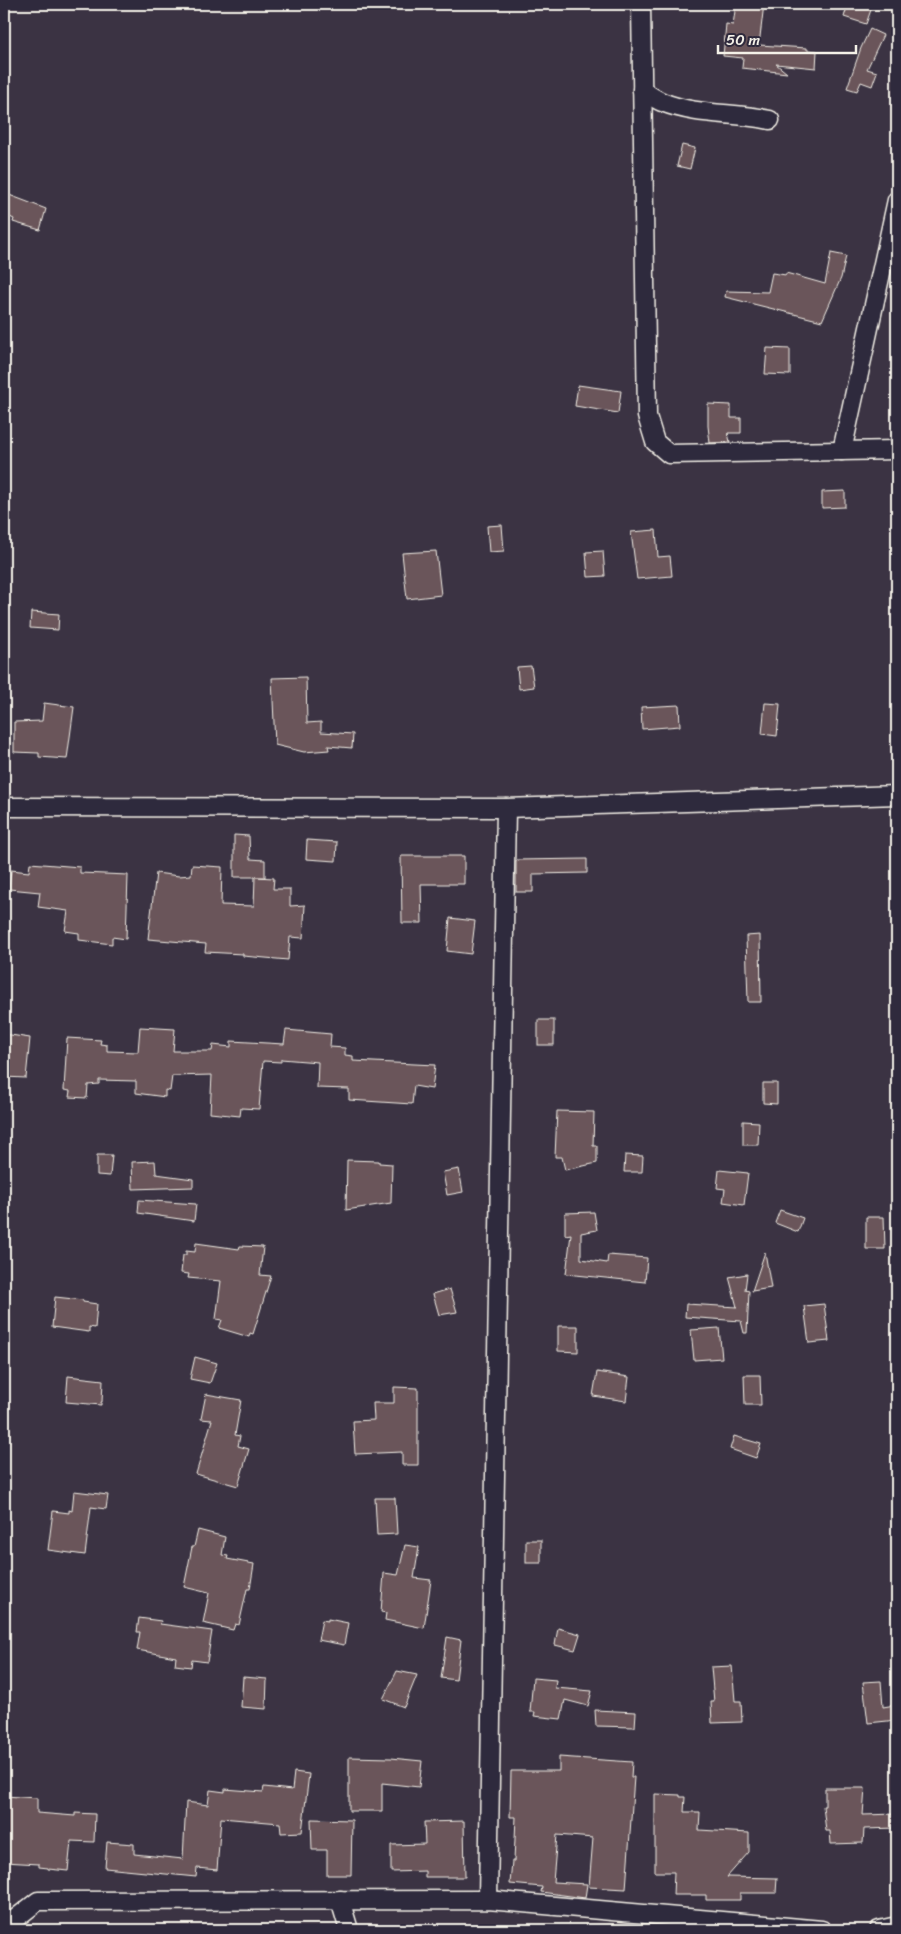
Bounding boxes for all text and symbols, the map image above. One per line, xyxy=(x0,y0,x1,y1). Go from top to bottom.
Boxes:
scale bar xyxy=(718,22,856,54)
text: 50 m xyxy=(726,27,761,53)

